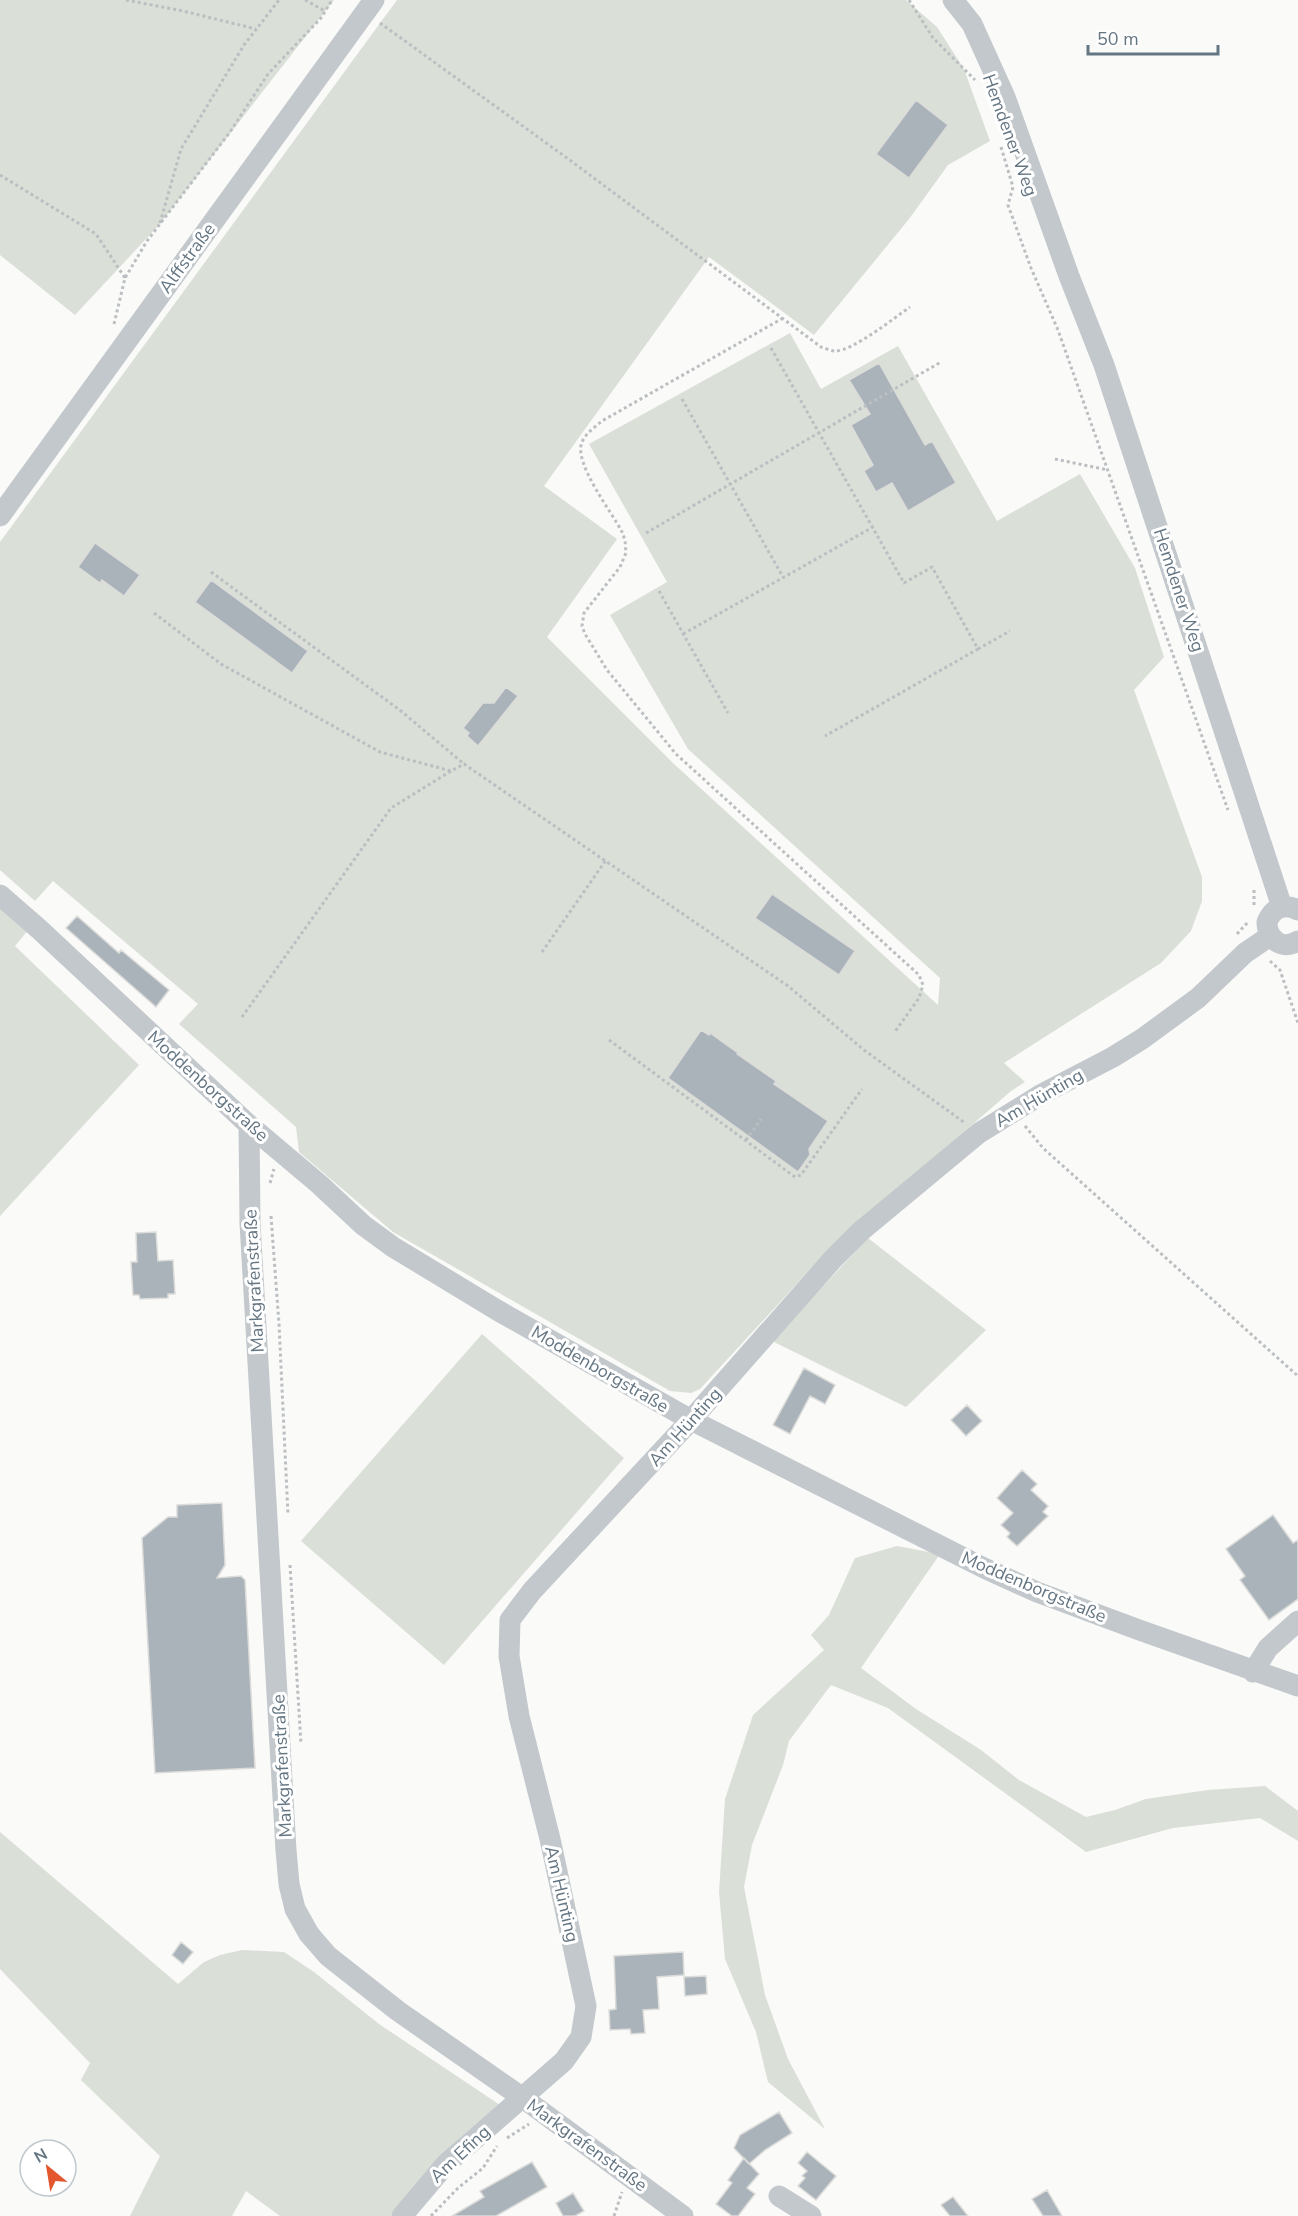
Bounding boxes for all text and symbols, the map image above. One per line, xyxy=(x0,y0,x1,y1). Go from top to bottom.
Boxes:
scale bar xyxy=(1088,18,1218,56)
text: 50 m xyxy=(1097,27,1139,51)
street label: Hemdener Weg xyxy=(977,71,1043,199)
street label: Alffstraße xyxy=(153,218,221,298)
street label: Hemdener Weg xyxy=(1148,525,1210,655)
street label: Moddenborgstraße xyxy=(142,1025,274,1147)
street label: Am Hünting xyxy=(990,1063,1088,1133)
street label: Markgrafenstraße xyxy=(238,1209,270,1353)
street label: Moddenborgstraße xyxy=(527,1320,673,1418)
street label: Am Hünting xyxy=(643,1382,727,1472)
street label: Moddenborgstraße xyxy=(958,1546,1110,1628)
street label: Markgrafenstraße xyxy=(266,1694,298,1838)
street label: Am Hünting xyxy=(539,1843,585,1945)
street label: Markgrafenstraße xyxy=(522,2093,652,2197)
street label: Am Efing xyxy=(425,2120,495,2188)
north arrow xyxy=(18,2138,78,2198)
text: N xyxy=(30,2143,52,2168)

